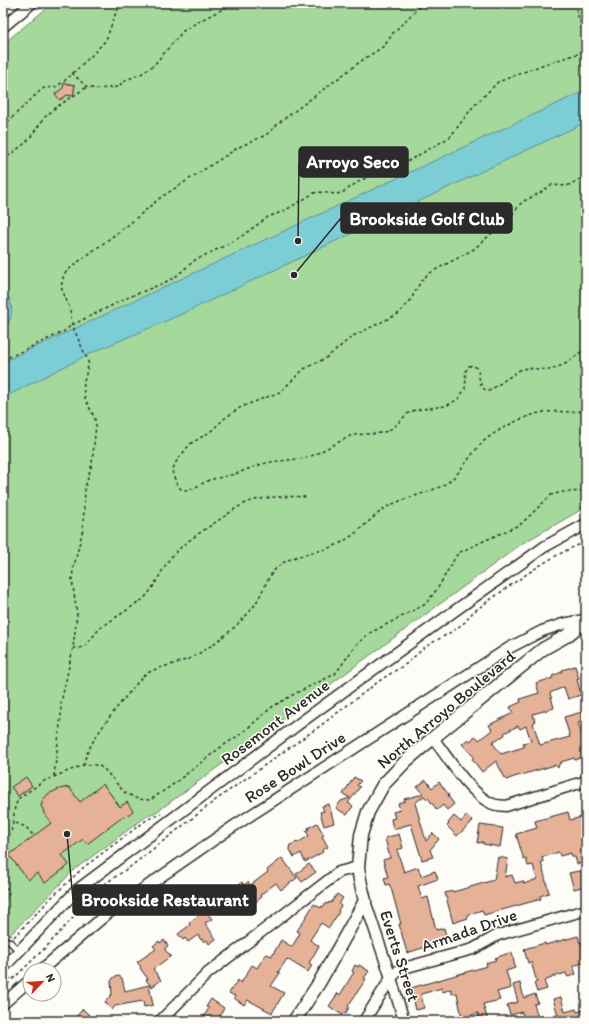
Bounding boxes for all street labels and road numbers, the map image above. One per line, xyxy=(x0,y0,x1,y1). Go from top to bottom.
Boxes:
street label: North Arroyo Boulevard xyxy=(373,645,520,773)
street label: Rosemont Avenue xyxy=(217,675,333,769)
street label: Rose Bowl Drive xyxy=(241,727,349,807)
street label: Armada Drive xyxy=(419,904,519,956)
street label: Everts Street xyxy=(376,908,424,1004)

